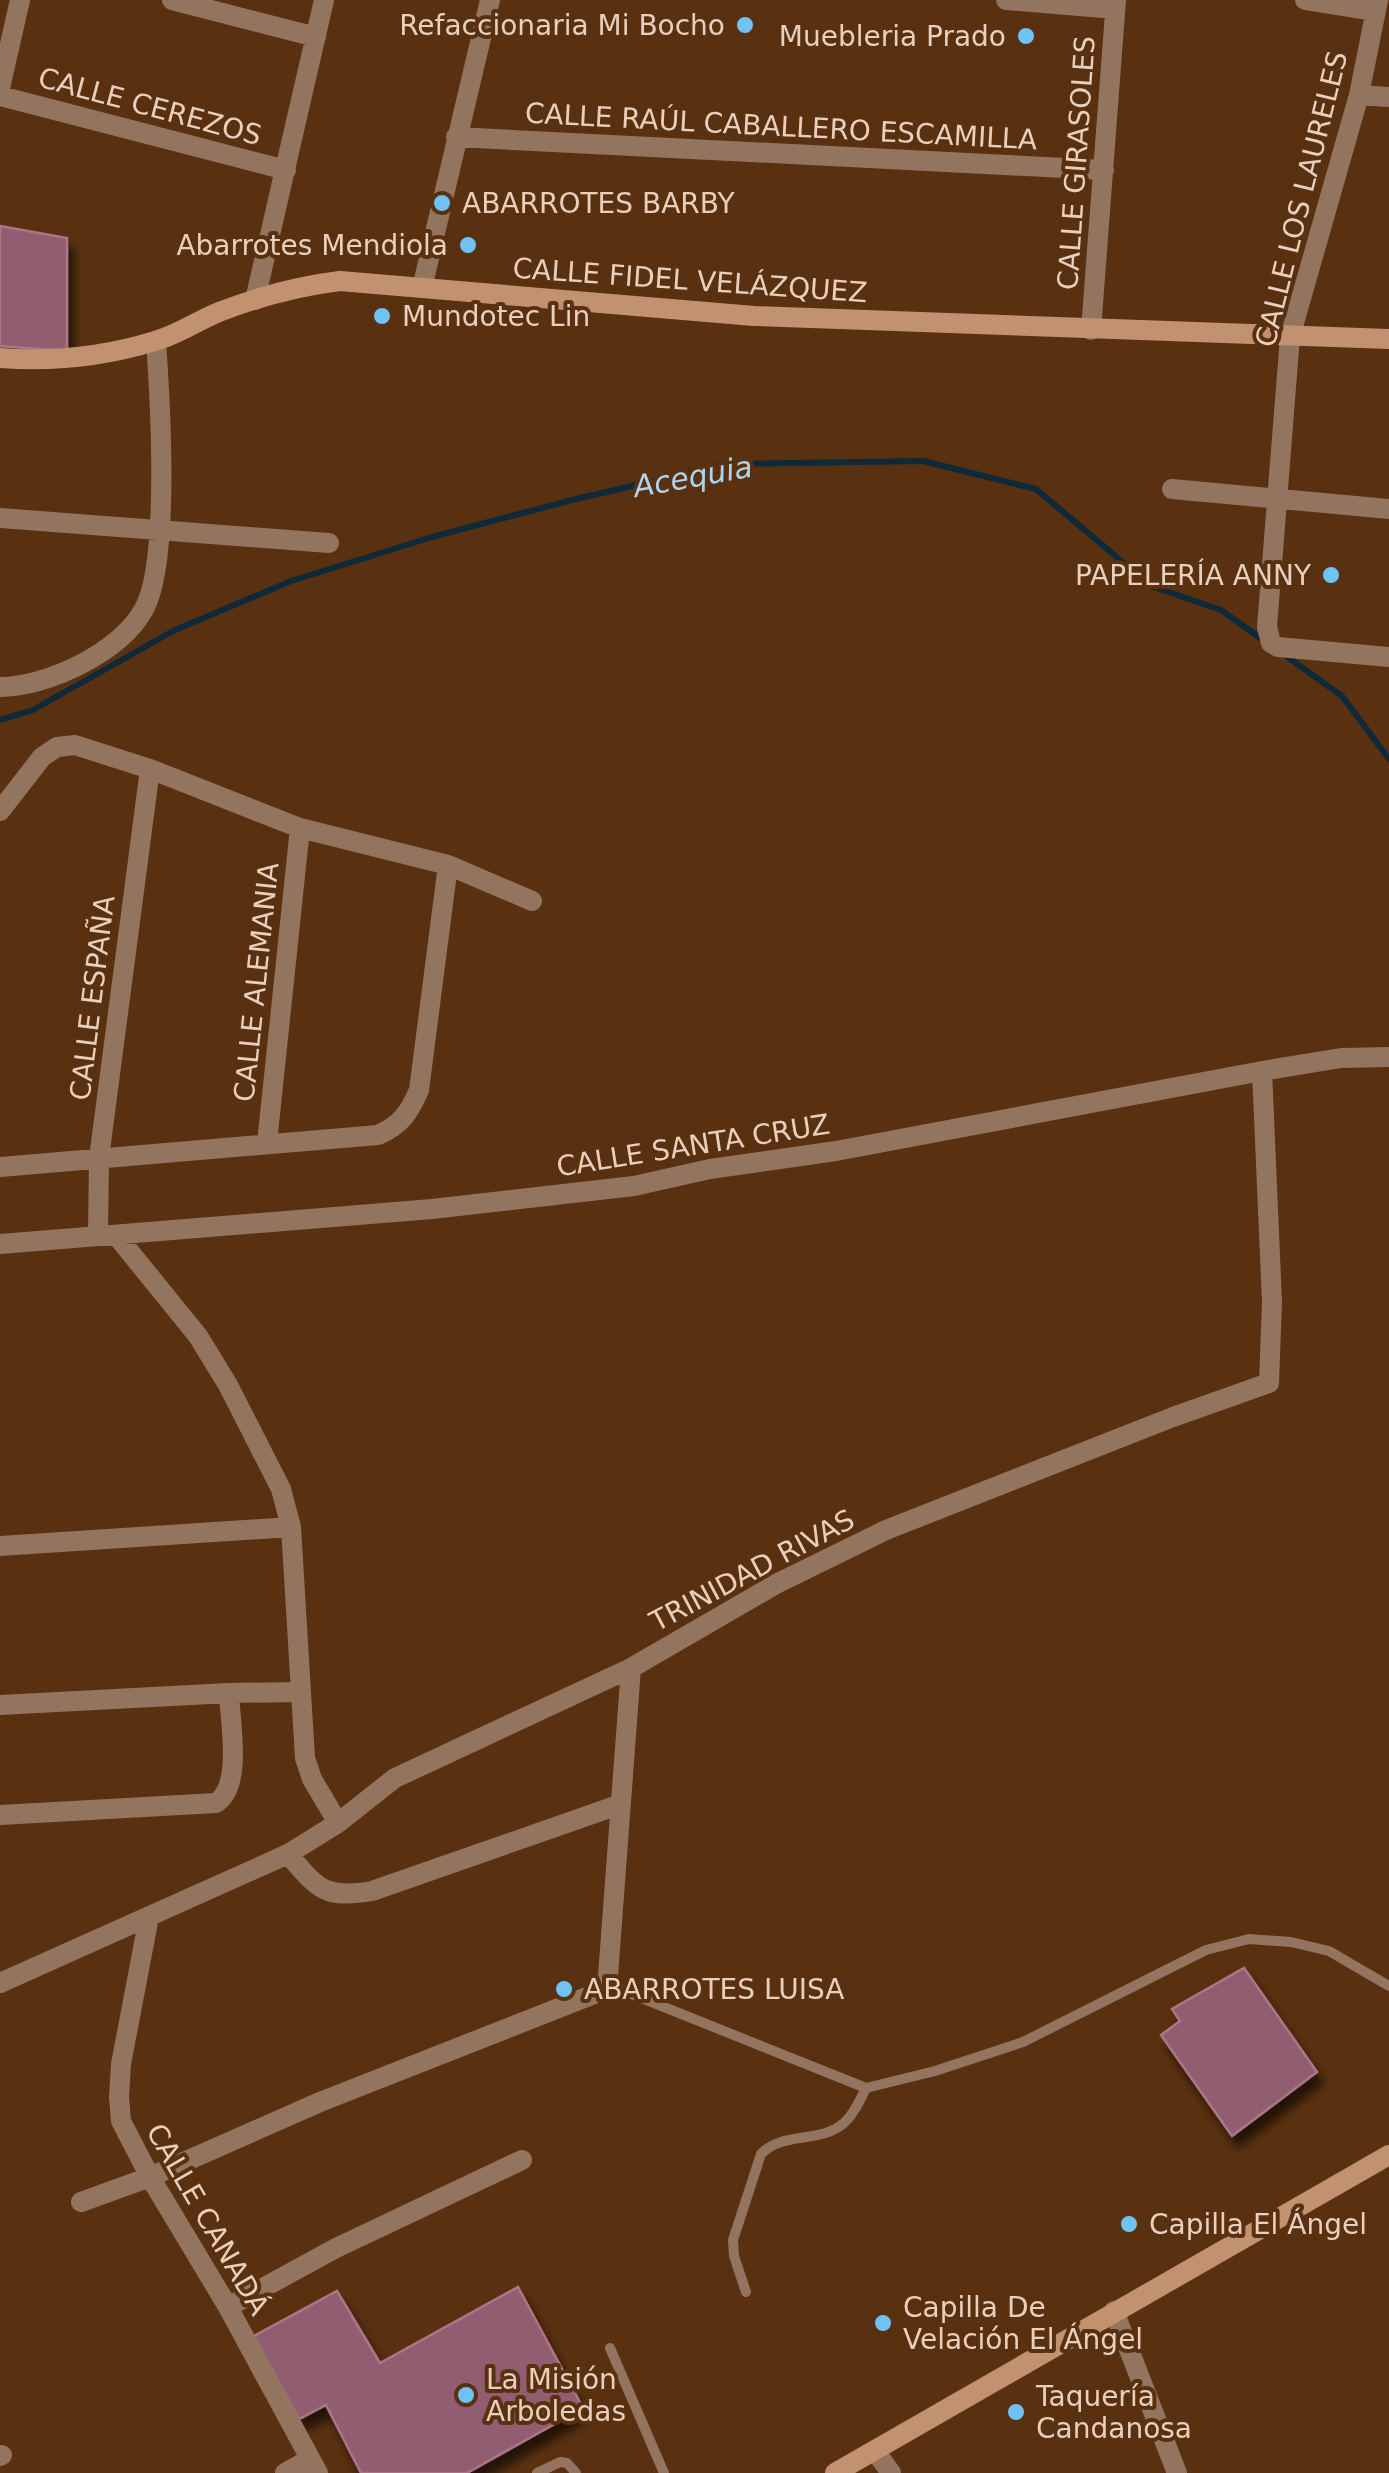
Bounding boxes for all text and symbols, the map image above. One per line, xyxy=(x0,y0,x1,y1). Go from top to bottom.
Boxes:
place label: Refaccionaria Mi Bocho xyxy=(399,9,725,42)
marker: Refaccionaria Mi Bocho xyxy=(734,14,756,36)
place label: Muebleria Prado xyxy=(779,20,1006,53)
marker: Muebleria Prado xyxy=(1015,25,1037,47)
street label: CALLE GIRASOLES xyxy=(1051,35,1102,291)
street label: CALLE LOS LAURELES xyxy=(1249,48,1354,351)
street label: CALLE CEREZOS xyxy=(35,61,265,152)
street label: CALLE RAÚL CABALLERO ESCAMILLA xyxy=(524,96,1038,156)
place label: ABARROTES BARBY xyxy=(462,187,735,220)
marker: ABARROTES BARBY xyxy=(431,192,453,214)
place label: Abarrotes Mendiola xyxy=(176,229,448,262)
marker: Abarrotes Mendiola xyxy=(457,234,479,256)
street label: CALLE FIDEL VELÁZQUEZ xyxy=(512,251,868,309)
place label: Mundotec Lin xyxy=(402,300,590,333)
marker: Mundotec Lin xyxy=(371,305,393,327)
water label: Acequia xyxy=(629,449,755,505)
place label: PAPELERÍA ANNY xyxy=(1075,558,1312,592)
marker: PAPELERÍA ANNY xyxy=(1320,564,1342,586)
street label: CALLE ALEMANIA xyxy=(228,861,285,1103)
street label: CALLE ESPAÑA xyxy=(64,894,121,1102)
street label: CALLE SANTA CRUZ xyxy=(554,1108,832,1183)
street label: TRINIDAD RIVAS xyxy=(644,1503,860,1639)
place label: ABARROTES LUISA xyxy=(584,1973,844,2006)
marker: ABARROTES LUISA xyxy=(553,1978,575,2000)
street label: CALLE CANADÁ xyxy=(139,2117,277,2321)
place label: Capilla El Ángel xyxy=(1149,2207,1367,2241)
marker: Capilla El Ángel xyxy=(1118,2213,1140,2235)
place label: Capilla De Velación El Ángel xyxy=(903,2291,1143,2356)
marker: Capilla De Velación El Ángel xyxy=(872,2312,894,2334)
place label: La Misión Arboledas xyxy=(486,2363,626,2428)
place label: Taquería Candanosa xyxy=(1035,2380,1192,2445)
marker: La Misión Arboledas xyxy=(455,2384,477,2406)
marker: Taquería Candanosa xyxy=(1005,2401,1027,2423)

